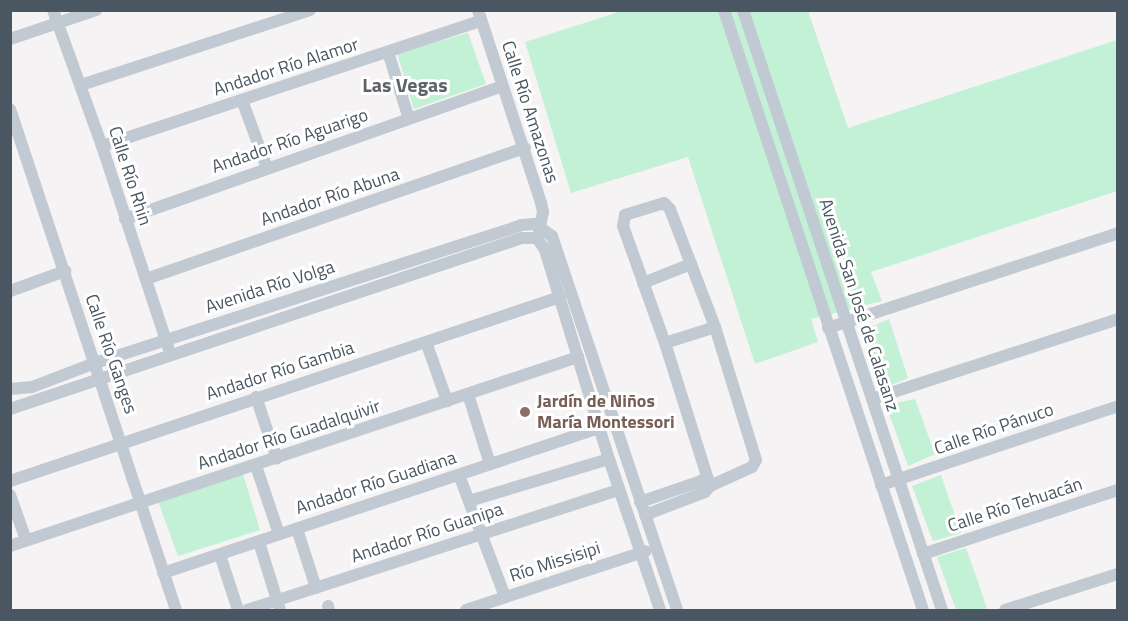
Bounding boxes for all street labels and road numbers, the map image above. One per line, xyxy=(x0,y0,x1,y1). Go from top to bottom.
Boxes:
street label: Andador Río Alamor xyxy=(211,33,361,101)
street label: Calle Río Amazonas xyxy=(497,38,563,186)
street label: Andador Río Aguarigo xyxy=(209,104,371,178)
street label: Calle Río Rhin xyxy=(104,124,156,228)
street label: Andador Río Abuna xyxy=(258,163,402,231)
street label: Avenida San José de Calasanz xyxy=(814,196,904,414)
street label: Avenida Río Volga xyxy=(203,256,337,318)
street label: Calle Río Ganges xyxy=(80,291,142,417)
street label: Andador Río Gambia xyxy=(203,337,357,405)
street label: Andador Río Guadalquivir xyxy=(195,395,383,475)
street label: Calle Río Pánuco xyxy=(932,398,1056,460)
street label: Andador Río Guadiana xyxy=(293,447,459,519)
street label: Calle Río Tehuacán xyxy=(945,473,1085,537)
street label: Andador Río Guanipa xyxy=(348,498,506,568)
street label: Río Missisipi xyxy=(507,537,603,587)

